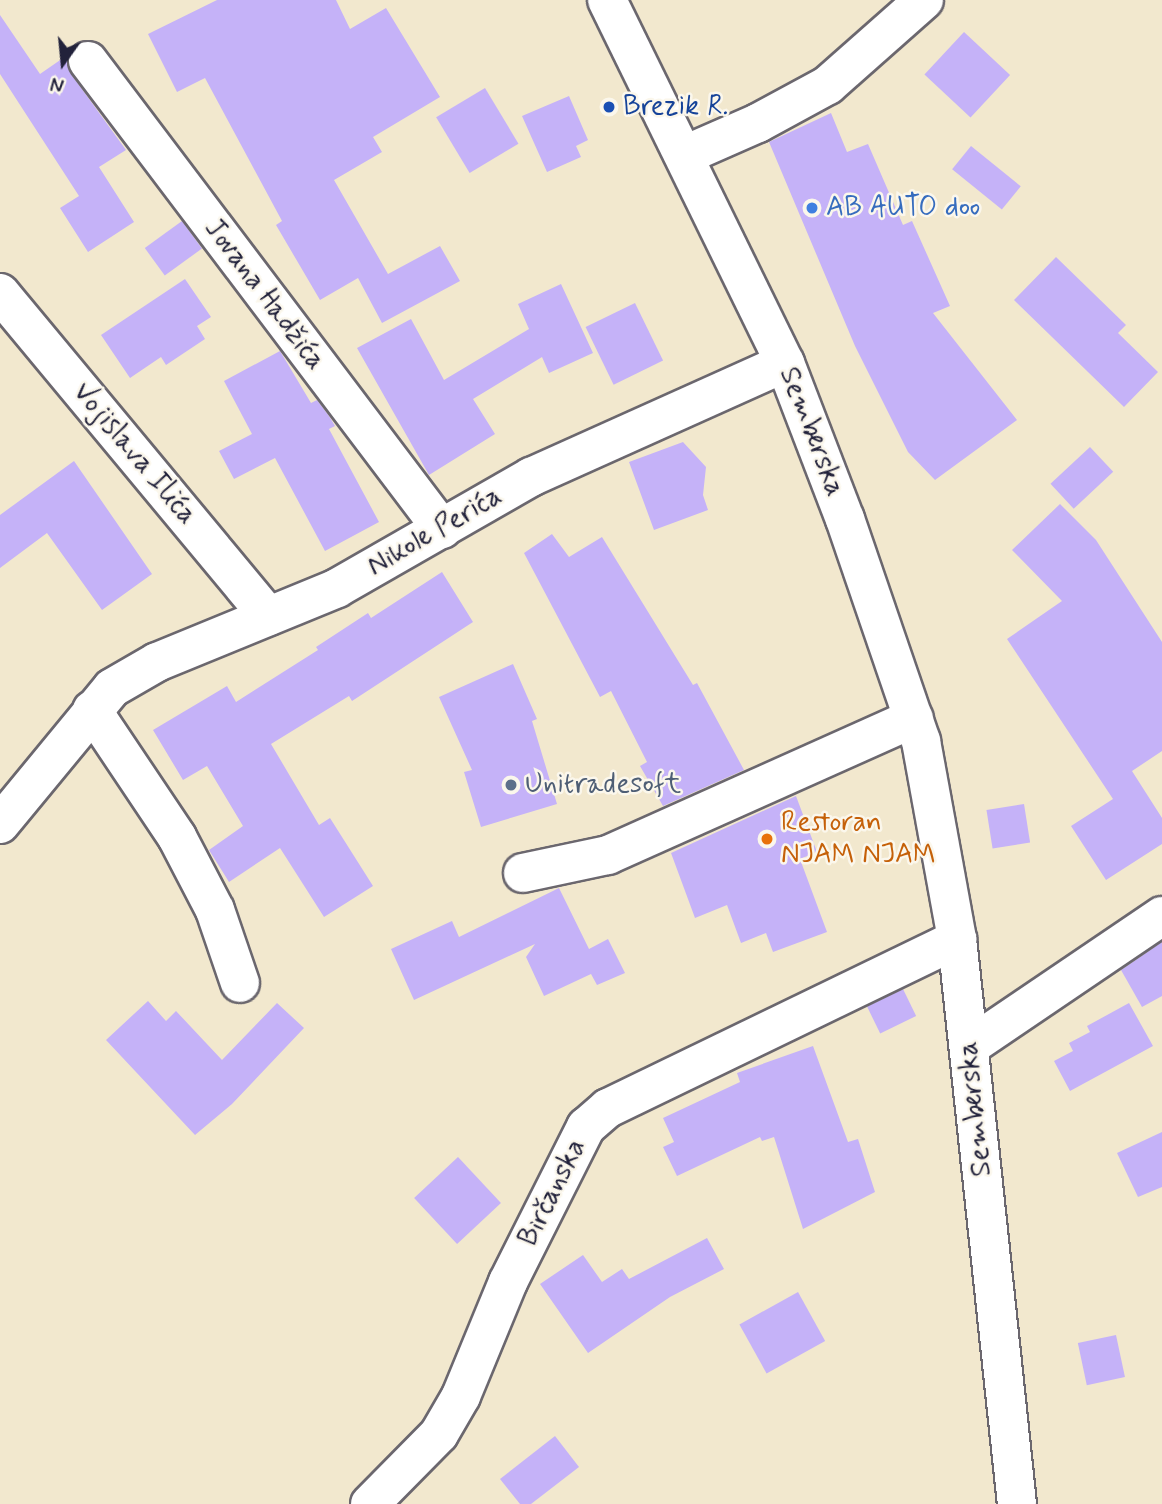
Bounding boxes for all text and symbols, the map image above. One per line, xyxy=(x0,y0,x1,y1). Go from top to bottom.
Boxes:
north arrow xyxy=(28,28,98,98)
text: N xyxy=(48,70,67,97)
place label: Brezik R. xyxy=(623,90,729,124)
marker: Brezik R. xyxy=(601,99,617,115)
place label: AB AUTO doo xyxy=(826,191,980,225)
marker: AB AUTO doo xyxy=(804,200,820,216)
street label: Jovana Hadžića xyxy=(196,213,332,377)
street label: Semberska xyxy=(771,363,851,501)
street label: Vojislava Ilića xyxy=(65,377,203,531)
street label: Nikole Perića xyxy=(362,480,508,584)
place label: Unitradesoft xyxy=(525,768,681,802)
marker: Unitradesoft xyxy=(503,777,519,793)
place label: Restoran NJAM NJAM xyxy=(781,806,936,872)
marker: Restoran NJAM NJAM xyxy=(759,831,775,847)
street label: Semberska xyxy=(952,1040,1000,1178)
street label: Birčanska xyxy=(512,1134,594,1252)

